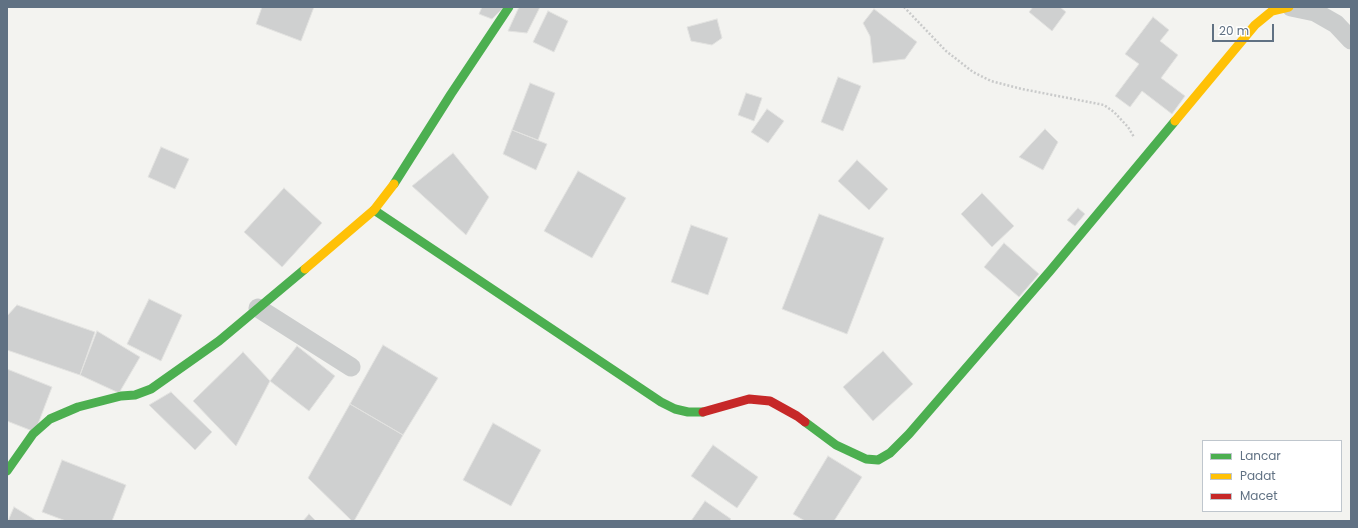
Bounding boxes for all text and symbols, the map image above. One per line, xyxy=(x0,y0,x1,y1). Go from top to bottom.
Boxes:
scale bar xyxy=(1214,16,1276,42)
text: 20 m xyxy=(1219,22,1249,39)
legend xyxy=(1202,440,1342,512)
text: Lancar xyxy=(1240,447,1281,464)
text: Padat xyxy=(1240,467,1276,484)
text: Macet xyxy=(1240,487,1278,504)

